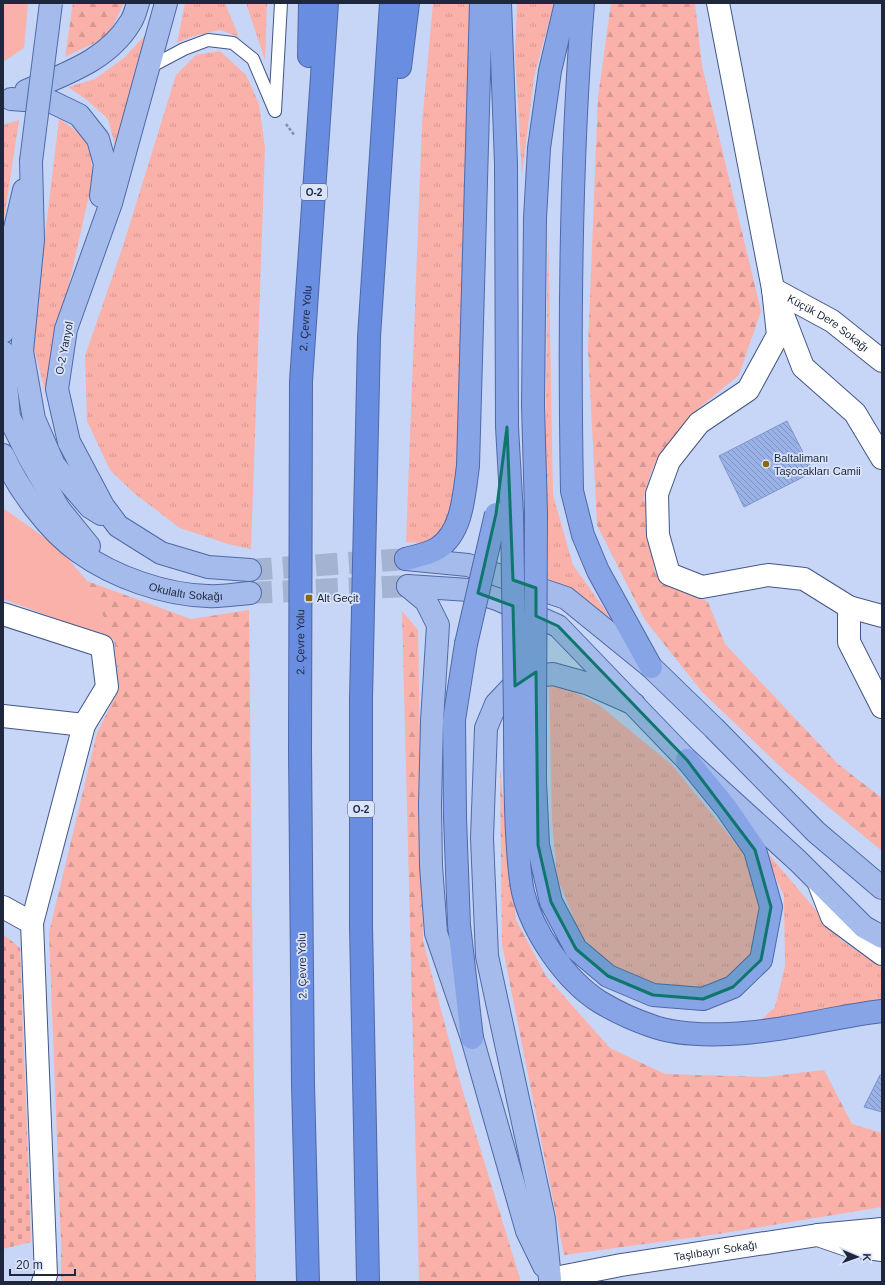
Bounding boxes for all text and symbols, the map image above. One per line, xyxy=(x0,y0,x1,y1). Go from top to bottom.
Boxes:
road number: O-2 xyxy=(301,184,327,200)
street label: 2. Çevre Yolu xyxy=(297,285,314,351)
street label: Küçük Dere Sokağı xyxy=(786,292,871,354)
street label: O-2 Yanyol xyxy=(53,320,75,376)
place label: Baltalimanı Taşocakları Camii xyxy=(774,452,861,477)
marker: Baltalimanı Taşocakları Camii xyxy=(761,459,771,469)
street label: Okulaltı Sokağı xyxy=(147,580,223,602)
place label: Alt Geçit xyxy=(317,592,359,604)
marker: Alt Geçit xyxy=(304,593,314,603)
street label: 2. Çevre Yolu xyxy=(294,609,306,675)
road number: O-2 xyxy=(348,801,374,817)
street label: 2. Çevre Yolu xyxy=(295,933,309,999)
north arrow xyxy=(837,1237,877,1277)
street label: Taşlıbayır Sokağı xyxy=(673,1238,758,1263)
scale bar xyxy=(10,1251,75,1277)
text: K xyxy=(861,1253,873,1262)
text: 20 m xyxy=(16,1258,43,1272)

